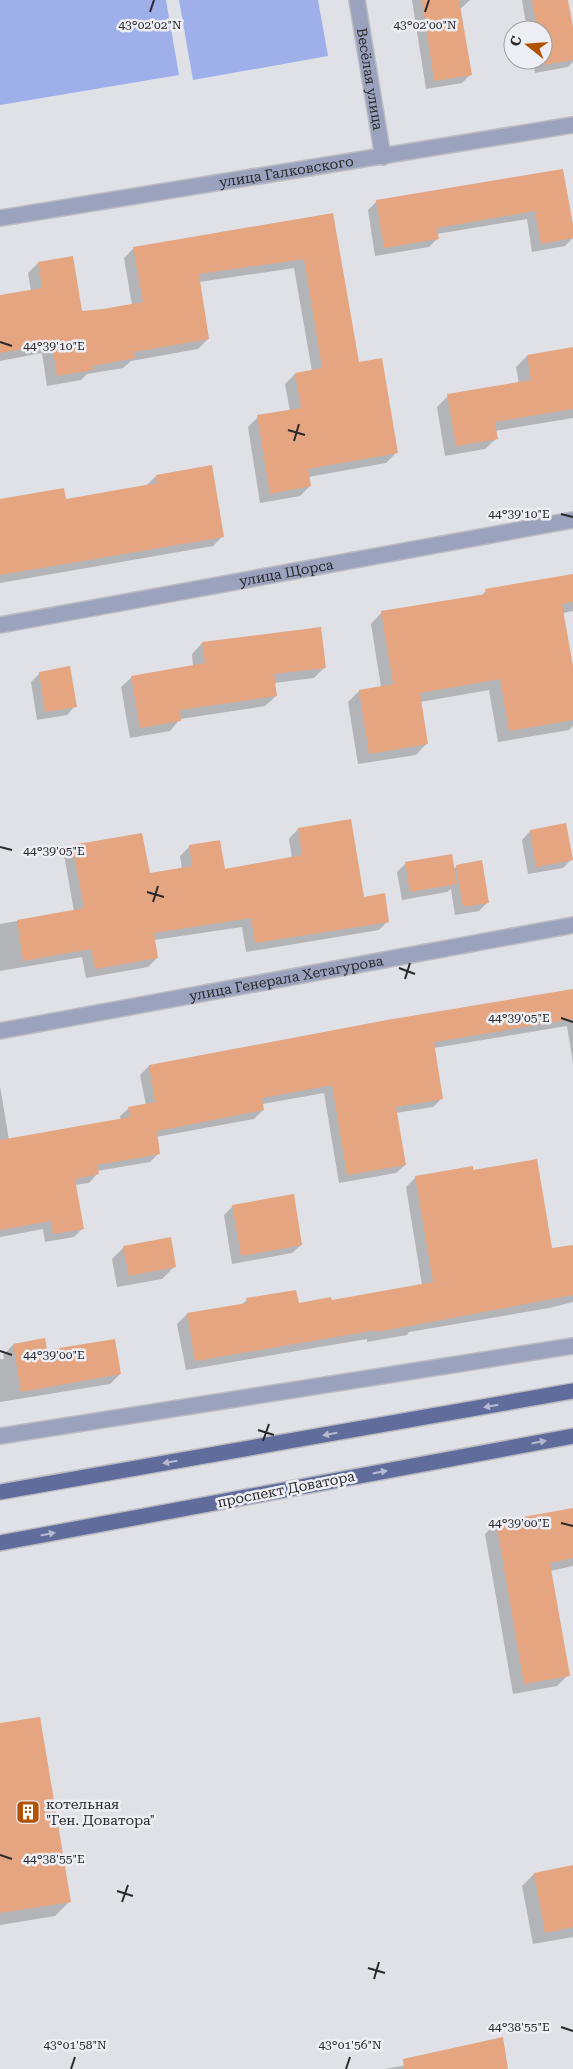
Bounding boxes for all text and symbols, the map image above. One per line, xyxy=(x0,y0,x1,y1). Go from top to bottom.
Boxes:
text: 43°02'02"N xyxy=(118,18,182,32)
text: 43°02'00"N xyxy=(393,18,457,32)
north arrow xyxy=(503,20,553,70)
street label: Весёлая улица xyxy=(354,27,386,132)
text: С xyxy=(506,34,525,48)
street label: улица Галковского xyxy=(218,153,355,190)
text: 44°39'10"E xyxy=(23,339,85,353)
text: 44°39'10"E xyxy=(488,507,550,521)
street label: улица Щорса xyxy=(238,556,335,589)
text: 44°39'05"E xyxy=(23,844,85,858)
street label: улица Генерала Хетагурова xyxy=(188,952,385,1004)
text: 44°39'05"E xyxy=(488,1011,550,1025)
text: 44°39'00"E xyxy=(23,1348,85,1362)
one-way arrow xyxy=(482,1402,498,1410)
one-way arrow xyxy=(322,1430,338,1438)
one-way arrow xyxy=(532,1438,548,1446)
one-way arrow xyxy=(162,1459,178,1467)
street label: проспект Доватора xyxy=(216,1468,356,1510)
one-way arrow xyxy=(372,1468,387,1476)
text: 44°39'00"E xyxy=(488,1516,550,1530)
one-way arrow xyxy=(40,1529,56,1537)
place label: котельная "Ген. Доватора" xyxy=(46,1796,155,1828)
building icon: котельная "Ген. Доватора" xyxy=(15,1799,41,1825)
text: 44°38'55"E xyxy=(23,1852,85,1866)
text: 44°38'55"E xyxy=(488,2020,550,2034)
text: 43°01'58"N xyxy=(43,2038,107,2052)
text: 43°01'56"N xyxy=(318,2038,382,2052)

